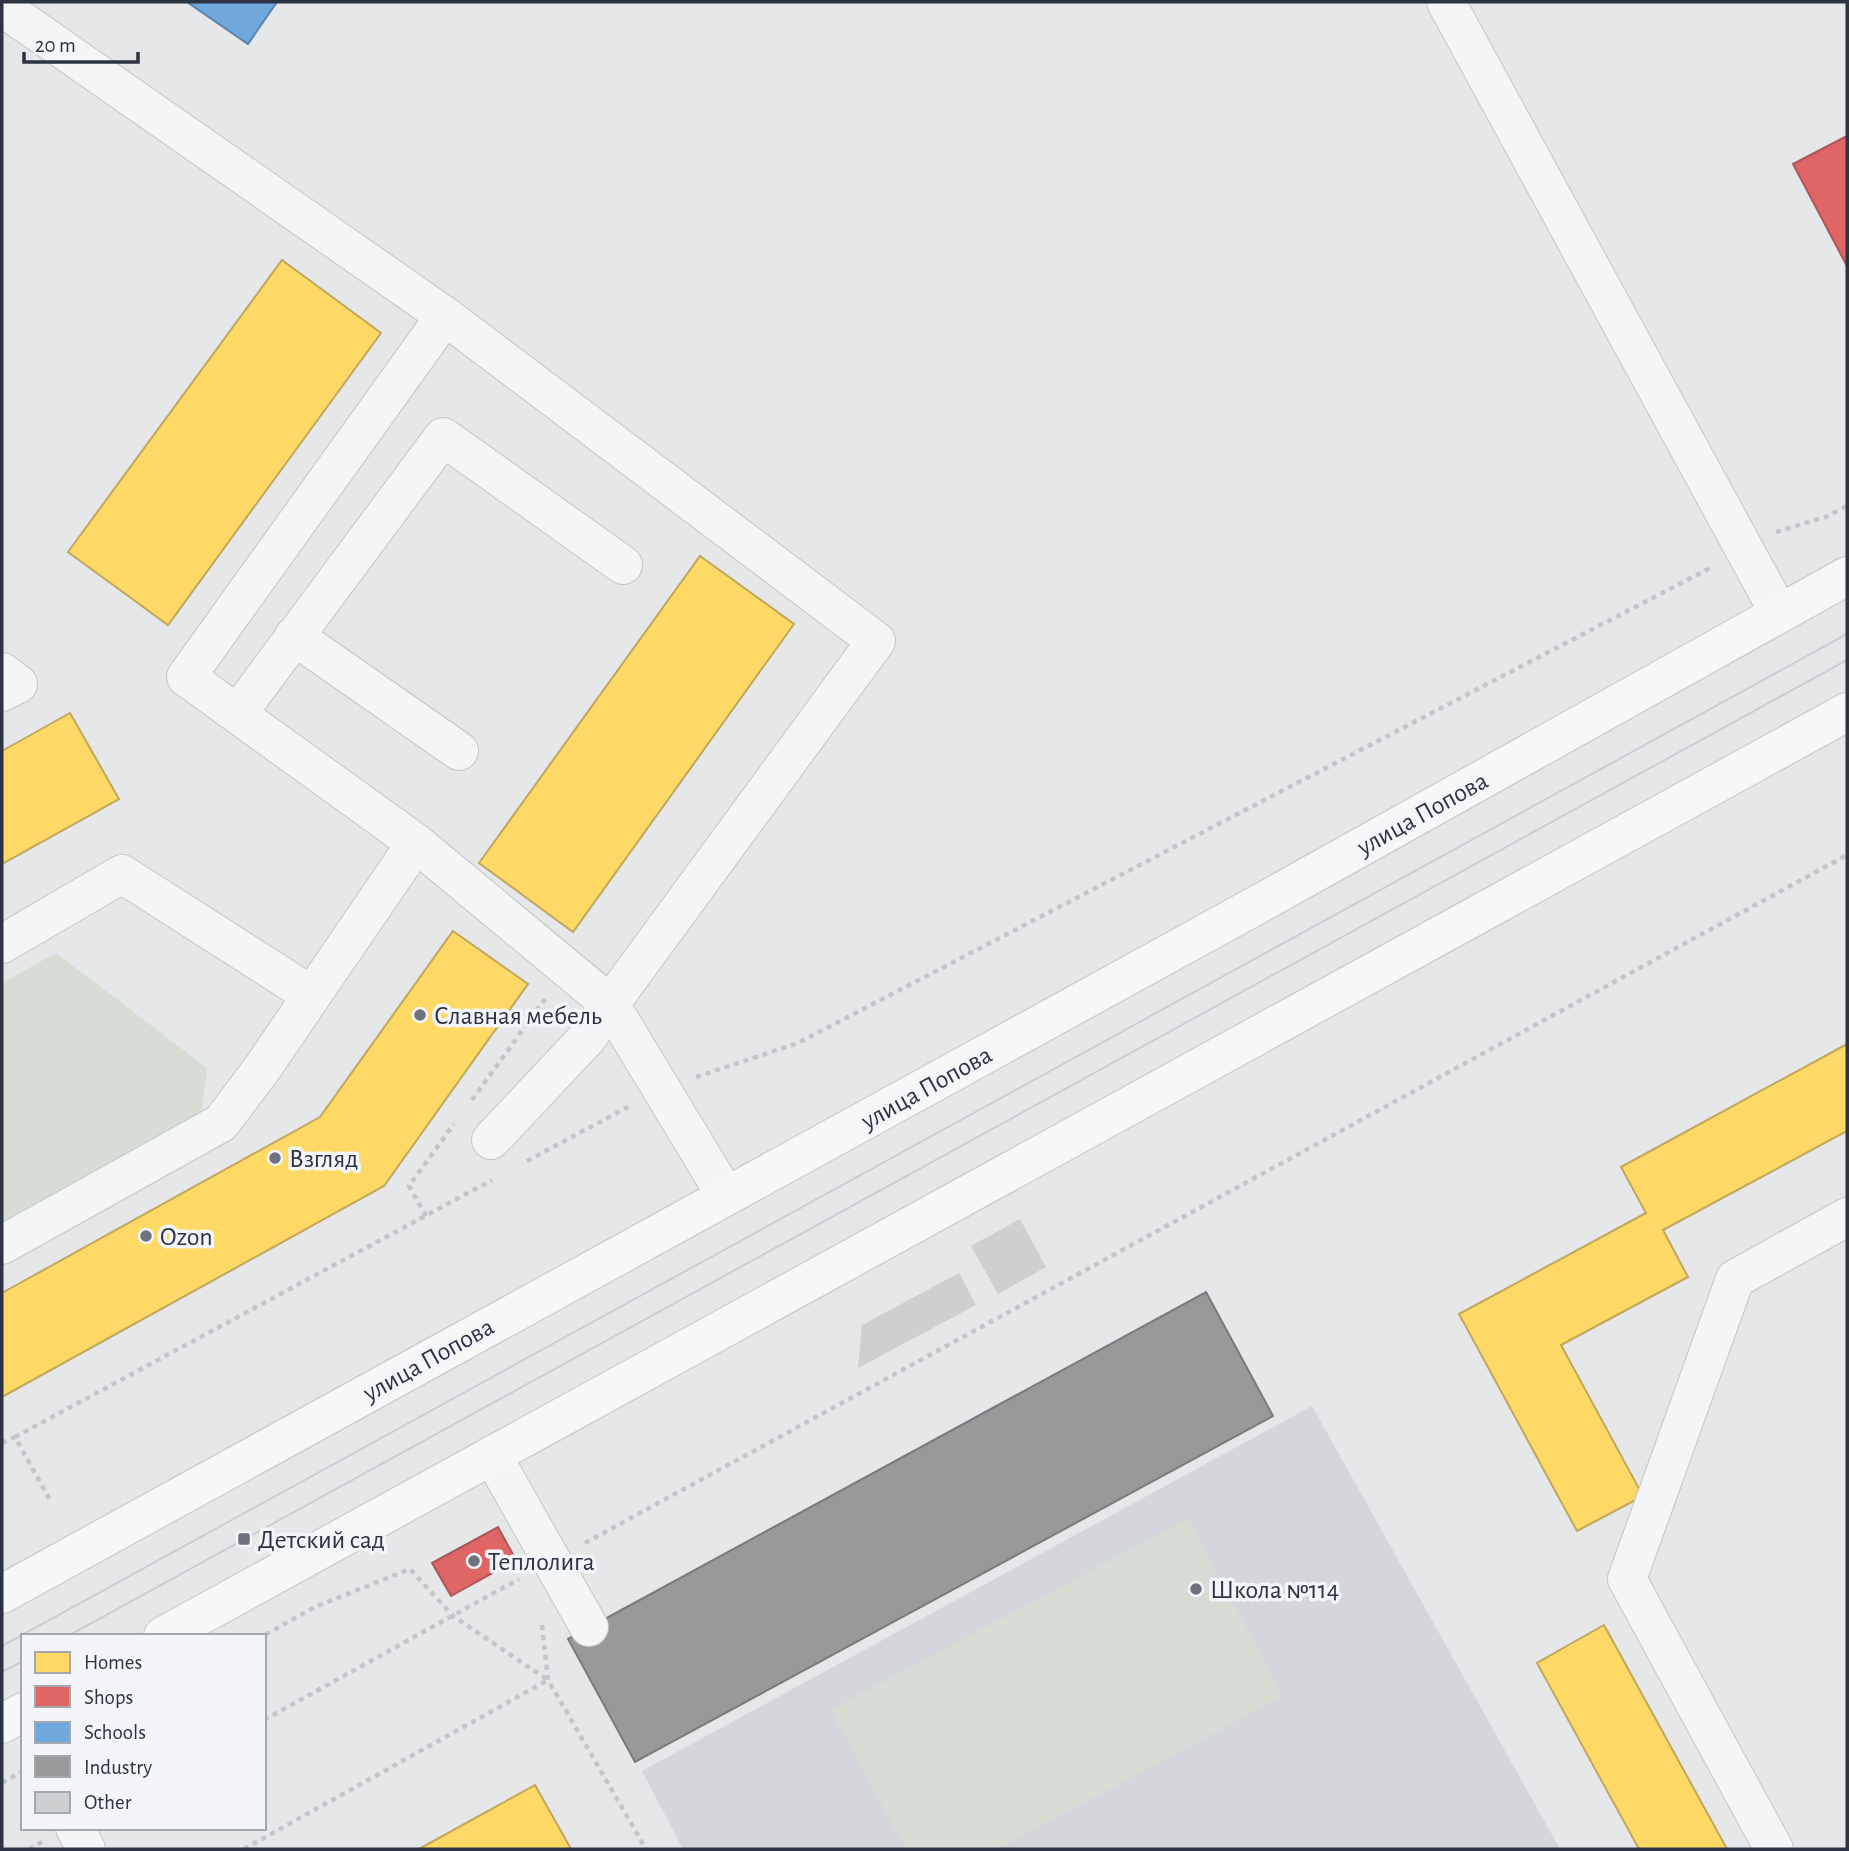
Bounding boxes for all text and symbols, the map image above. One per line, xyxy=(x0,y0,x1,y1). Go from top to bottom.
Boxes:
scale bar xyxy=(24,21,138,65)
text: 20 m xyxy=(35,35,76,56)
street label: улица Попова xyxy=(1352,767,1492,861)
place label: Славная мебель xyxy=(434,1003,602,1029)
marker: Славная мебель xyxy=(412,1007,428,1023)
street label: улица Попова xyxy=(856,1041,996,1135)
place label: Взгляд xyxy=(289,1146,358,1172)
marker: Взгляд xyxy=(267,1150,283,1166)
place label: Ozon xyxy=(160,1224,213,1250)
marker: Ozon xyxy=(138,1228,154,1244)
street label: улица Попова xyxy=(358,1313,498,1407)
place label: Детский сад xyxy=(258,1527,385,1553)
marker: Детский сад xyxy=(236,1531,252,1547)
place label: Теплолига xyxy=(488,1549,595,1575)
marker: Теплолига xyxy=(466,1553,482,1569)
place label: Школа №114 xyxy=(1210,1577,1339,1603)
marker: Школа №114 xyxy=(1188,1581,1204,1597)
legend xyxy=(21,1634,266,1830)
text: Homes xyxy=(84,1652,142,1673)
text: Shops xyxy=(84,1687,133,1708)
text: Schools xyxy=(84,1722,146,1743)
text: Industry xyxy=(84,1757,152,1778)
text: Other xyxy=(84,1792,132,1813)

